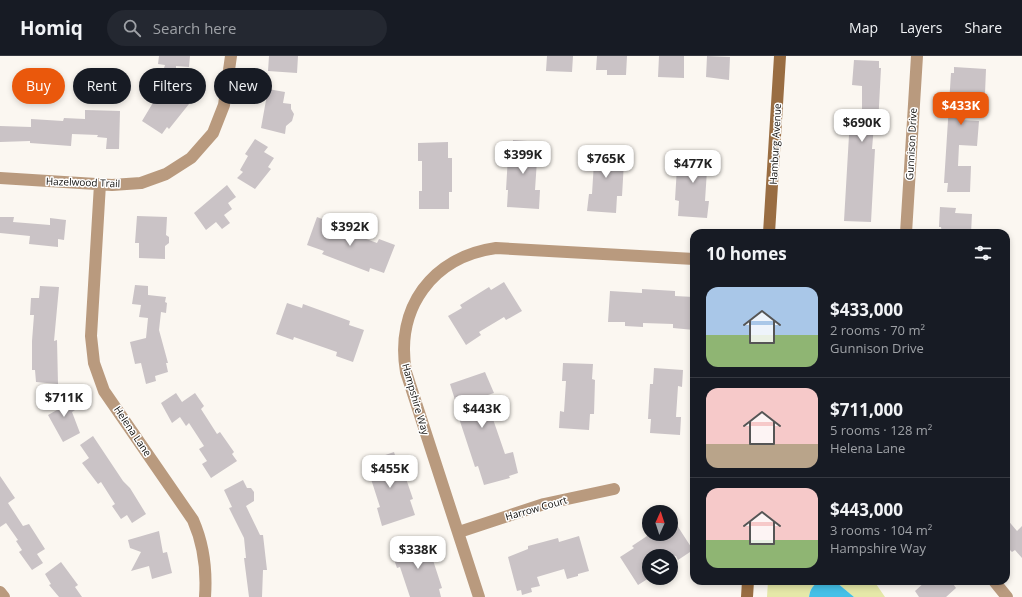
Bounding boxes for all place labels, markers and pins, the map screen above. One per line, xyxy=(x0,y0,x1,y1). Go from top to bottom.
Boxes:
pin: $433K xyxy=(933,92,989,126)
pin: $690K xyxy=(834,109,890,143)
pin: $399K xyxy=(495,141,551,175)
pin: $765K xyxy=(578,145,634,179)
pin: $477K xyxy=(665,150,721,184)
pin: $392K xyxy=(322,213,378,247)
pin: $711K xyxy=(36,384,92,418)
pin: $443K xyxy=(454,395,510,429)
pin: $455K xyxy=(362,455,418,489)
pin: $338K xyxy=(390,536,446,570)

